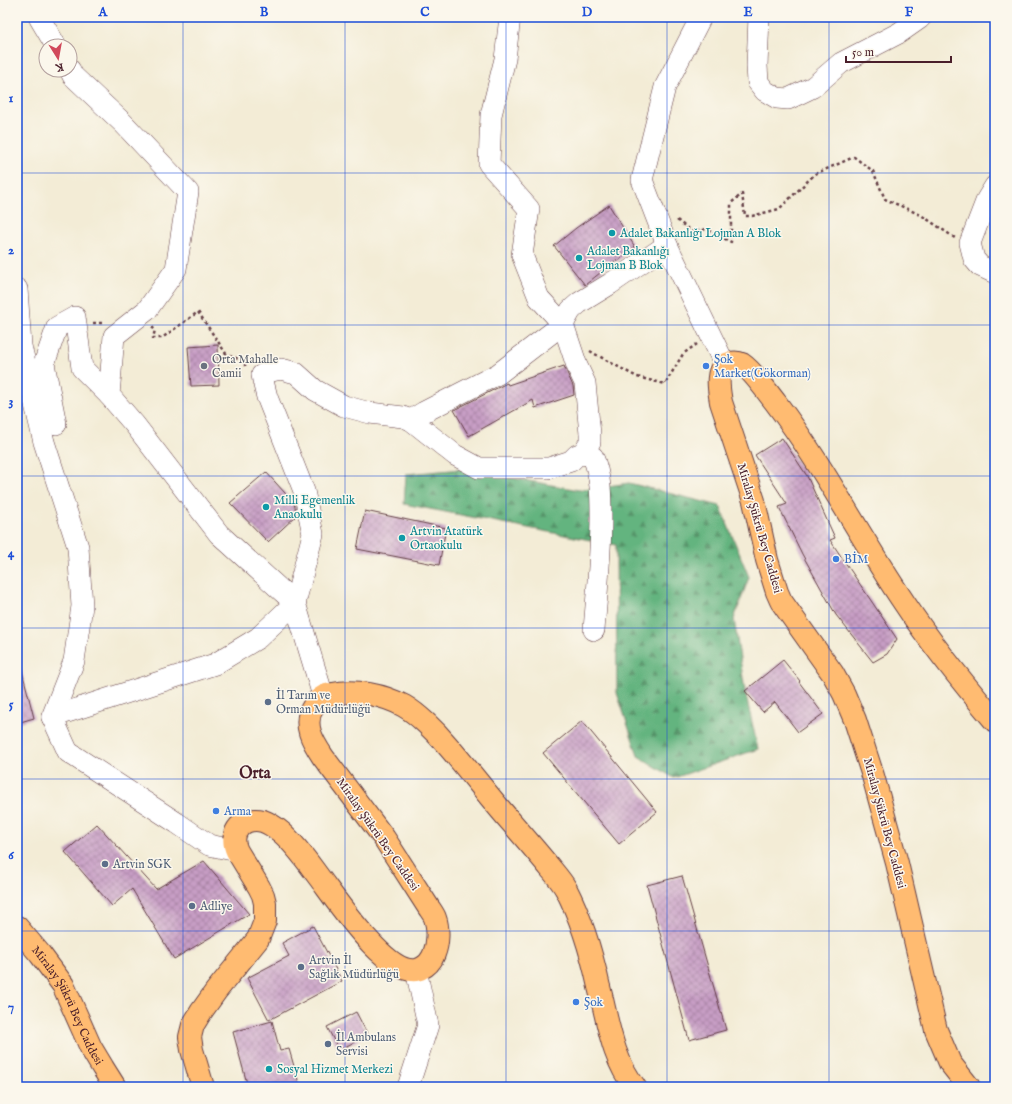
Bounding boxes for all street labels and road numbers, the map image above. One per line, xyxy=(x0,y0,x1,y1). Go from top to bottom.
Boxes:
street label: Miralay Şükrü Bey Caddesi xyxy=(734,461,785,595)
street label: Miralay Şükrü Bey Caddesi xyxy=(860,756,909,890)
street label: Miralay Şükrü Bey Caddesi xyxy=(333,775,422,894)
street label: Miralay Şükrü Bey Caddesi xyxy=(28,943,106,1068)

